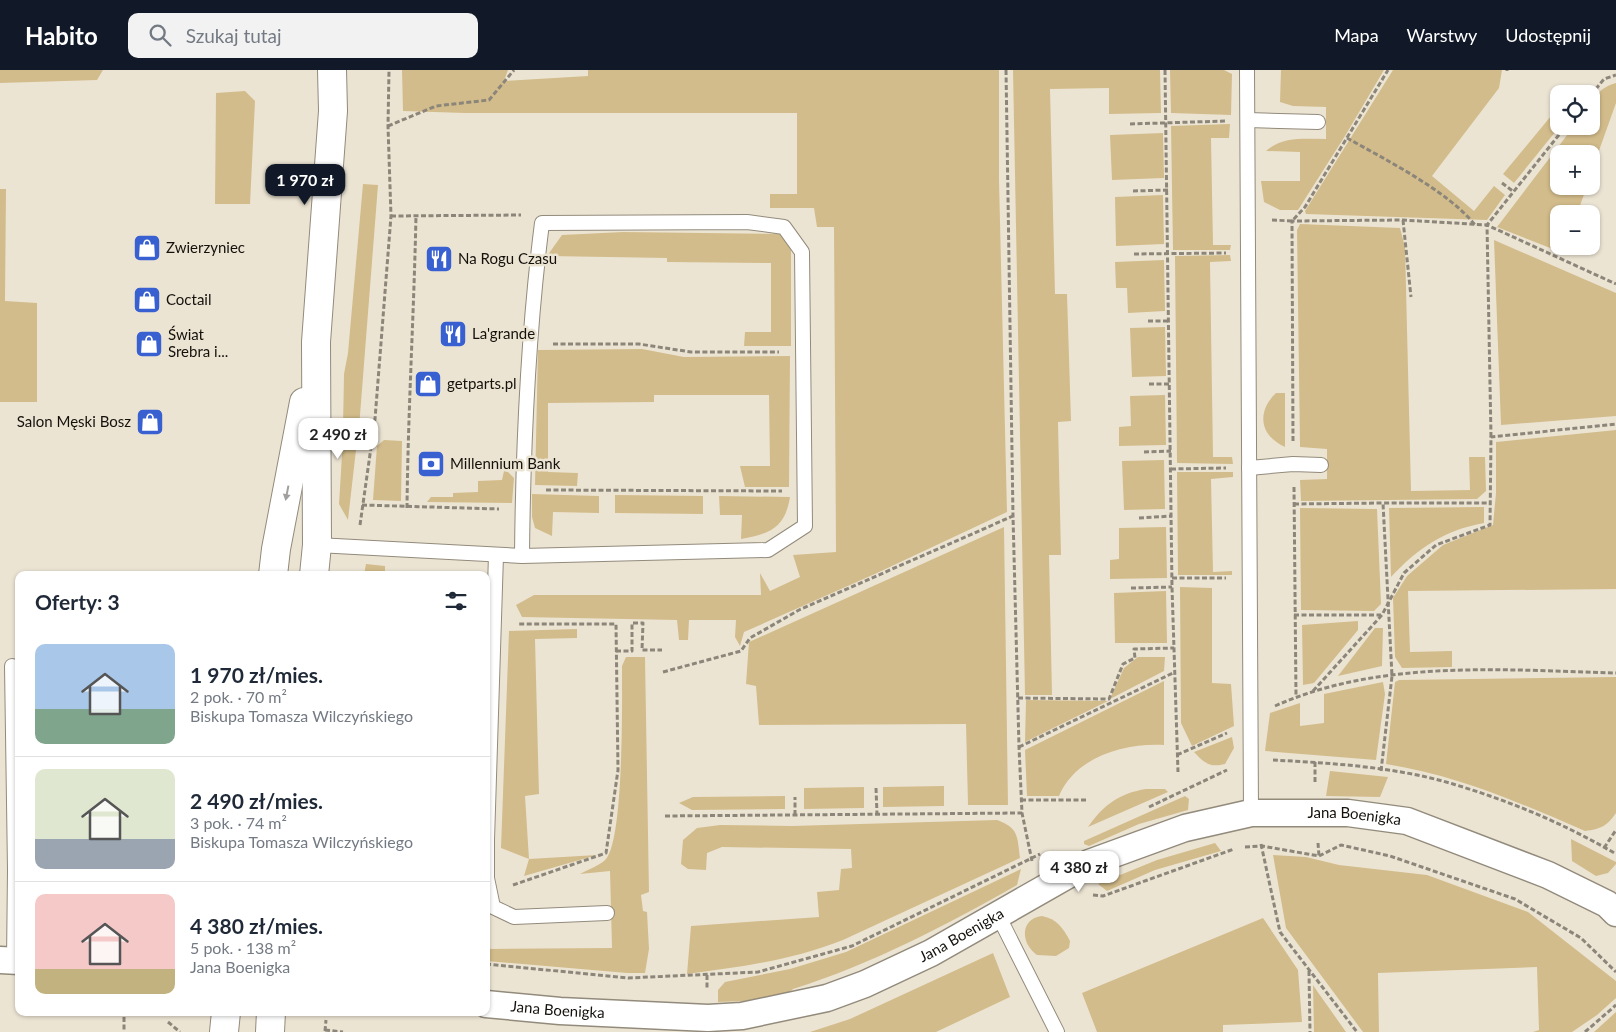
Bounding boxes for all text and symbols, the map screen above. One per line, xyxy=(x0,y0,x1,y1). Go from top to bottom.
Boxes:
search box xyxy=(128,13,478,58)
text: Habito xyxy=(25,21,98,50)
icon: search xyxy=(146,21,174,49)
text: Szukaj tutaj xyxy=(186,24,282,47)
text: Mapa xyxy=(1334,24,1379,46)
text: Warstwy xyxy=(1407,24,1477,46)
text: Udostępnij xyxy=(1505,24,1591,46)
map controls xyxy=(1550,85,1600,255)
button: locate xyxy=(1550,85,1600,135)
button: + xyxy=(1550,145,1600,195)
pin: 1 970 zł xyxy=(253,164,357,206)
text: 1 970 zł xyxy=(276,170,334,189)
button: − xyxy=(1550,205,1600,255)
shop icon: Zwierzyniec xyxy=(132,233,162,263)
place label: Zwierzyniec xyxy=(166,238,245,256)
restaurant icon: Na Rogu Czasu xyxy=(424,244,454,274)
place label: Na Rogu Czasu xyxy=(458,249,557,267)
shop icon: Coctail xyxy=(132,285,162,315)
place label: Coctail xyxy=(166,290,212,308)
restaurant icon: La'grande xyxy=(438,319,468,349)
place label: La'grande xyxy=(472,324,535,342)
place label: Świat Srebra i... xyxy=(168,325,228,360)
shop icon: Świat Srebra i... xyxy=(134,329,164,359)
shop icon: getparts.pl xyxy=(413,369,443,399)
place label: getparts.pl xyxy=(447,374,517,392)
shop icon: Salon Męski Bosz xyxy=(135,407,165,437)
place label: Salon Męski Bosz xyxy=(17,412,131,430)
pin: 2 490 zł xyxy=(286,418,390,460)
text: 2 490 zł xyxy=(309,424,367,443)
bank icon: Millennium Bank xyxy=(416,449,446,479)
place label: Millennium Bank xyxy=(450,454,561,472)
one-way arrow xyxy=(282,485,290,501)
icon: filters xyxy=(442,587,470,615)
text: Oferty: 3 xyxy=(35,589,120,614)
text: 1 970 zł/mies. xyxy=(190,662,323,687)
icon: home xyxy=(75,664,135,724)
text: 2 pok. · 70 m² xyxy=(190,687,287,706)
text: Biskupa Tomasza Wilczyńskiego xyxy=(190,706,413,725)
text: 2 490 zł/mies. xyxy=(190,788,323,813)
icon: home xyxy=(75,789,135,849)
street label: Jana Boenigka xyxy=(1307,803,1402,828)
text: 3 pok. · 74 m² xyxy=(190,813,287,832)
text: Biskupa Tomasza Wilczyńskiego xyxy=(190,832,413,851)
pin: 4 380 zł xyxy=(1027,850,1131,893)
text: 4 380 zł xyxy=(1050,857,1108,876)
street label: Jana Boenigka xyxy=(916,904,1006,965)
text: 4 380 zł/mies. xyxy=(190,913,323,938)
icon: home xyxy=(75,914,135,974)
text: 5 pok. · 138 m² xyxy=(190,938,296,957)
text: Jana Boenigka xyxy=(190,957,290,976)
street label: Jana Boenigka xyxy=(510,996,605,1021)

